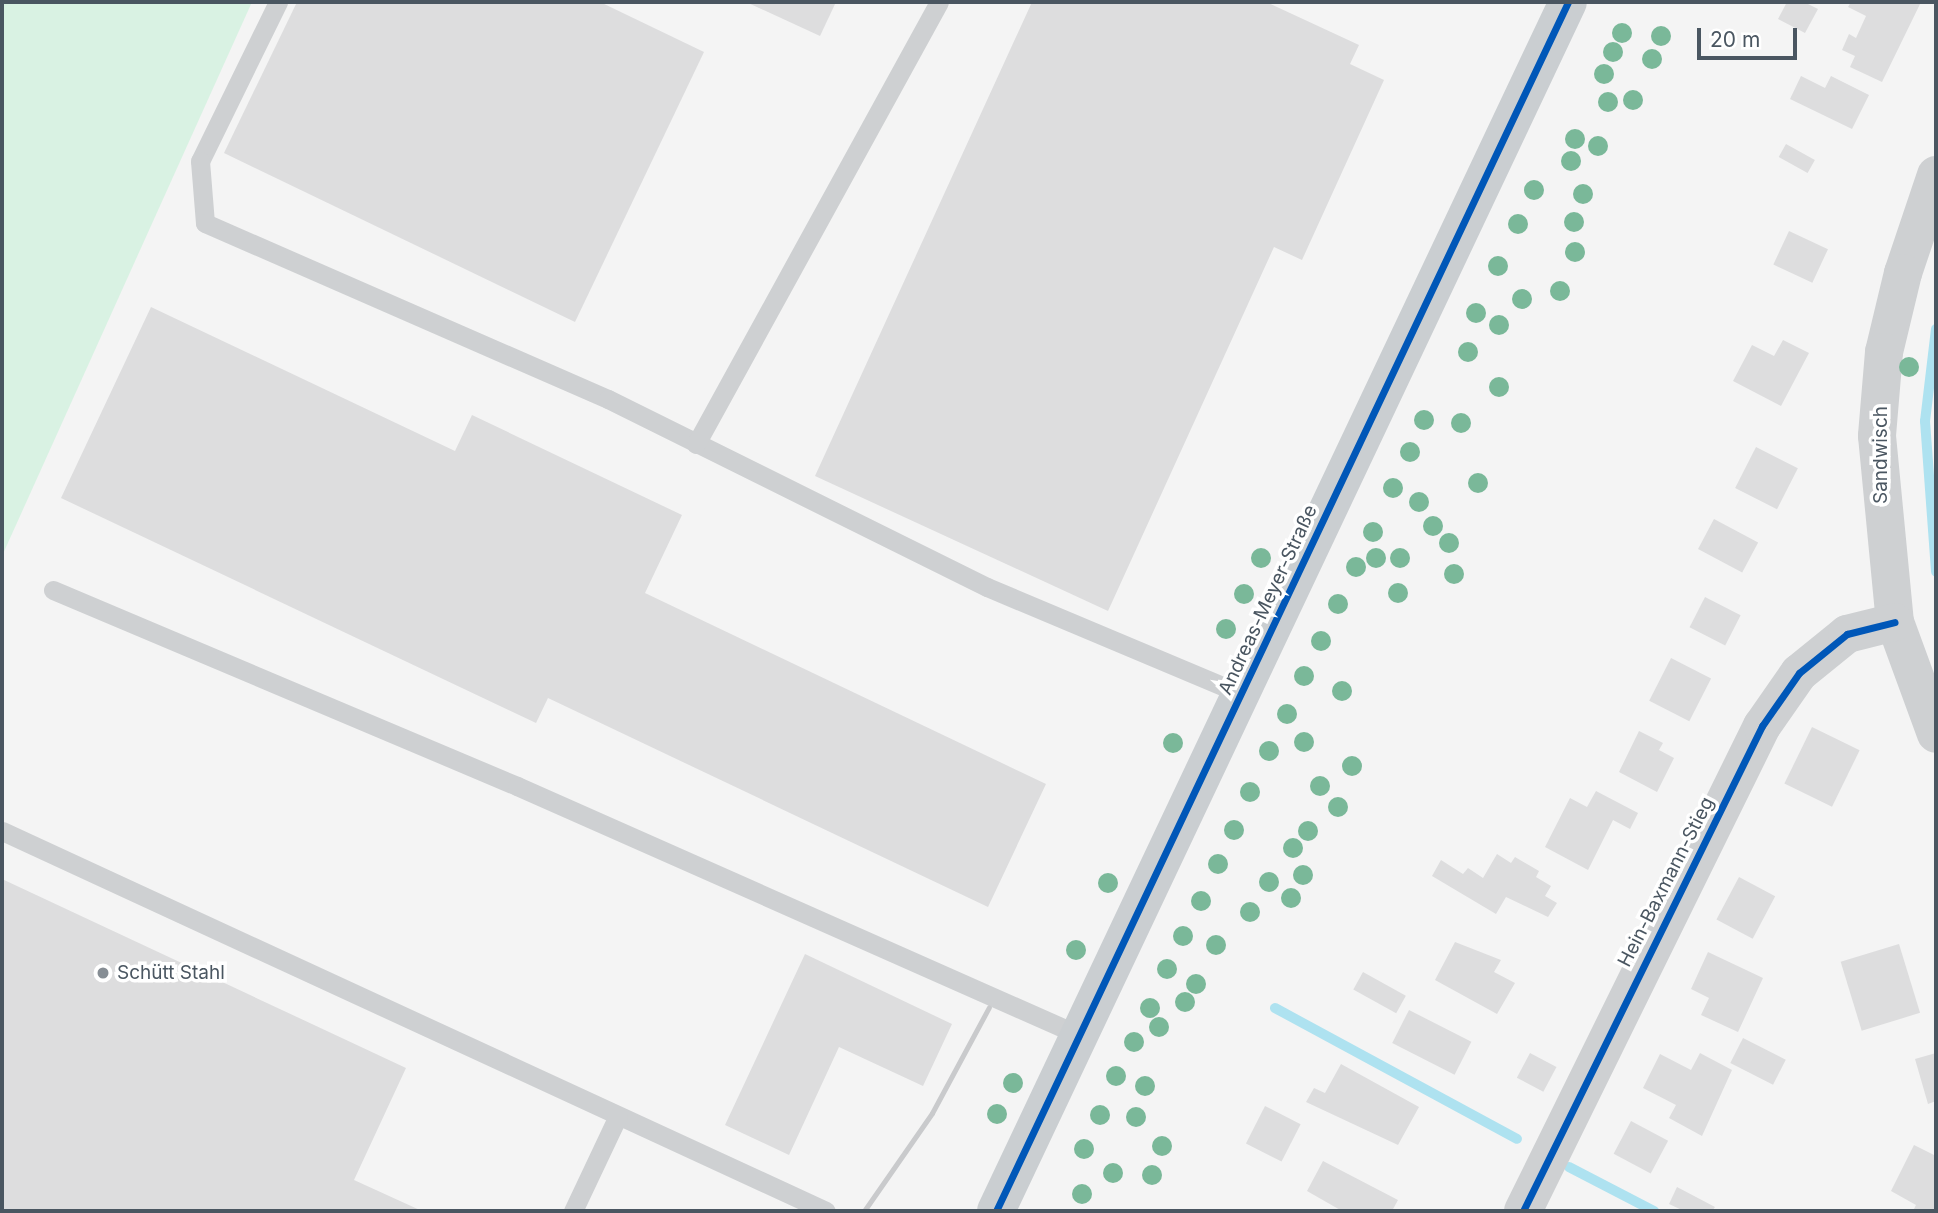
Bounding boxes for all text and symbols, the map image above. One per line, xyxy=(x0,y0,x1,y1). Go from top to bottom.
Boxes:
scale bar xyxy=(1700,14,1800,58)
text: 20 m xyxy=(1710,27,1760,52)
street label: Sandwisch xyxy=(1870,406,1892,504)
street label: Andreas-Meyer-Straße xyxy=(1214,501,1322,699)
street label: Hein-Baxmann-Stieg xyxy=(1613,793,1719,971)
place label: Schütt Stahl xyxy=(117,962,225,984)
marker: Schütt Stahl xyxy=(95,965,111,981)

